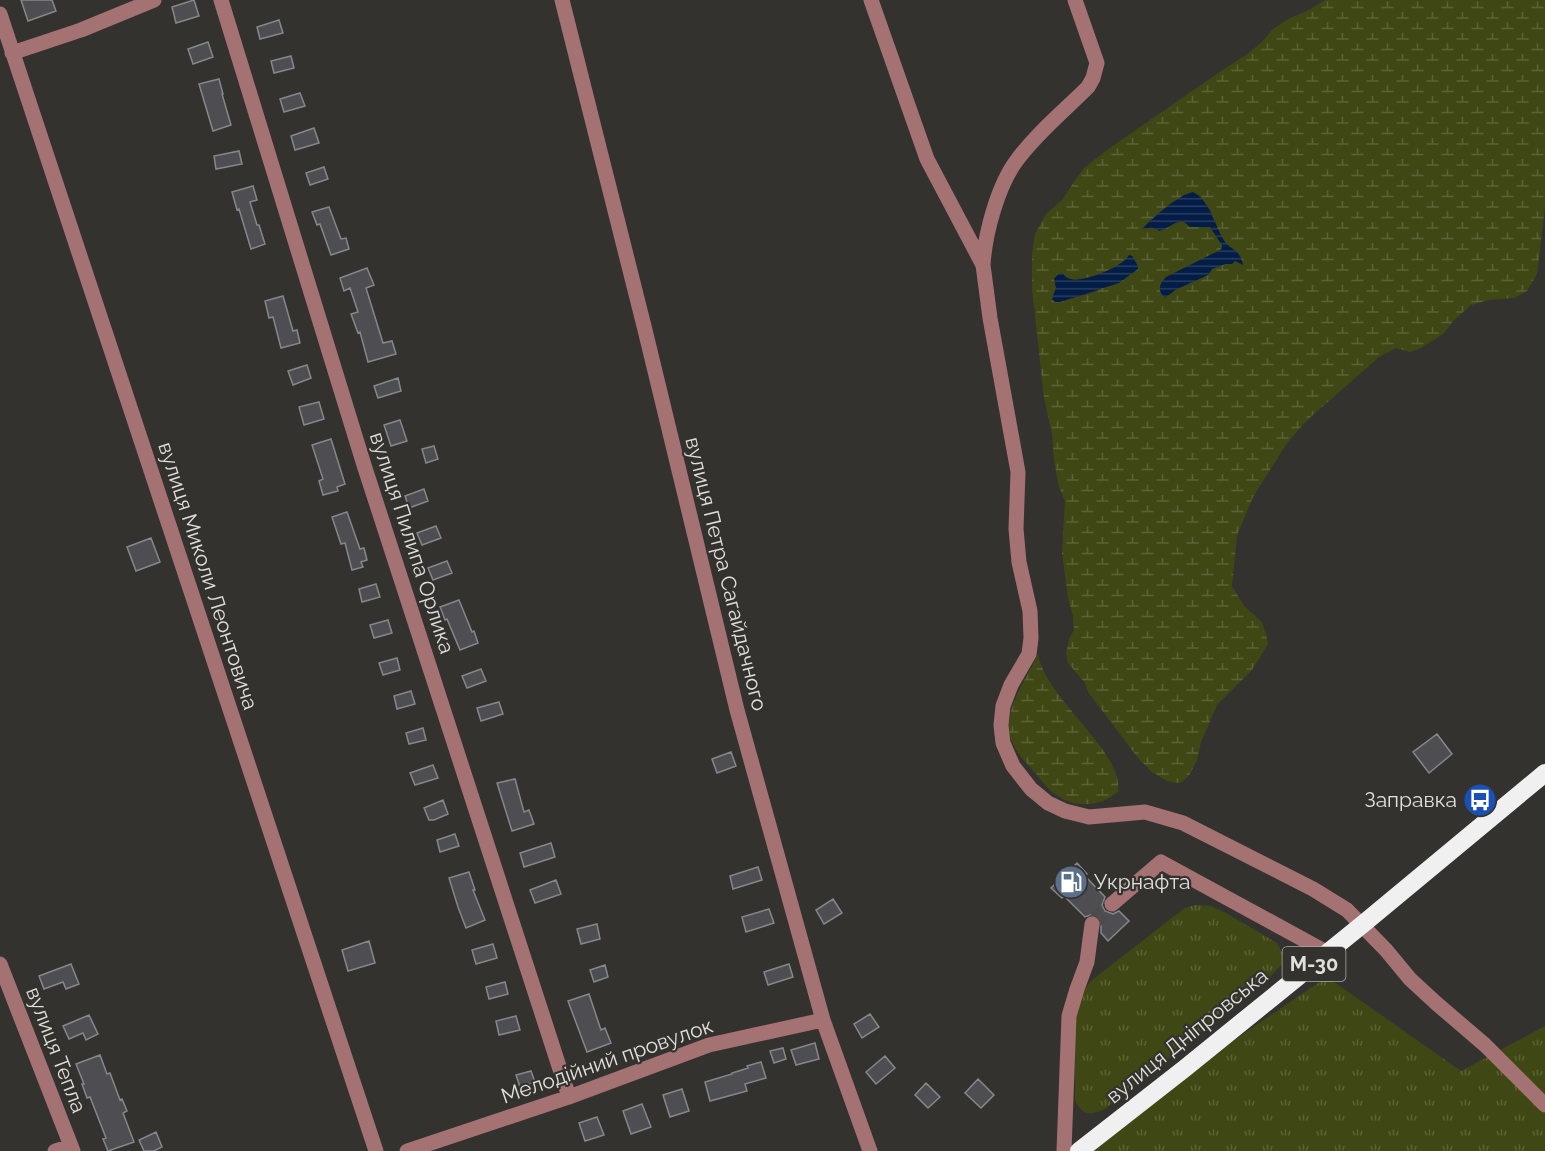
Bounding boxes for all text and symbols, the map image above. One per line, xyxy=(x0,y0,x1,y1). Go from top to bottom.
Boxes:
street label: вулиця Пилипа Орлика xyxy=(365,429,460,657)
street label: вулиця Петра Сагайдачного xyxy=(680,435,773,713)
street label: вулиця Миколи Леонтовича xyxy=(153,439,264,713)
bus stop icon: Заправка xyxy=(1462,782,1498,818)
place label: Заправка xyxy=(1364,787,1457,812)
fuel station icon: Укрнафта xyxy=(1053,864,1089,900)
place label: Укрнафта xyxy=(1094,869,1191,894)
road number: М-30 xyxy=(1282,947,1346,981)
street label: вулиця Дніпровська xyxy=(1101,963,1273,1108)
street label: вулиця Тепла xyxy=(21,983,92,1116)
street label: Мелодійний провулок xyxy=(498,1013,716,1109)

